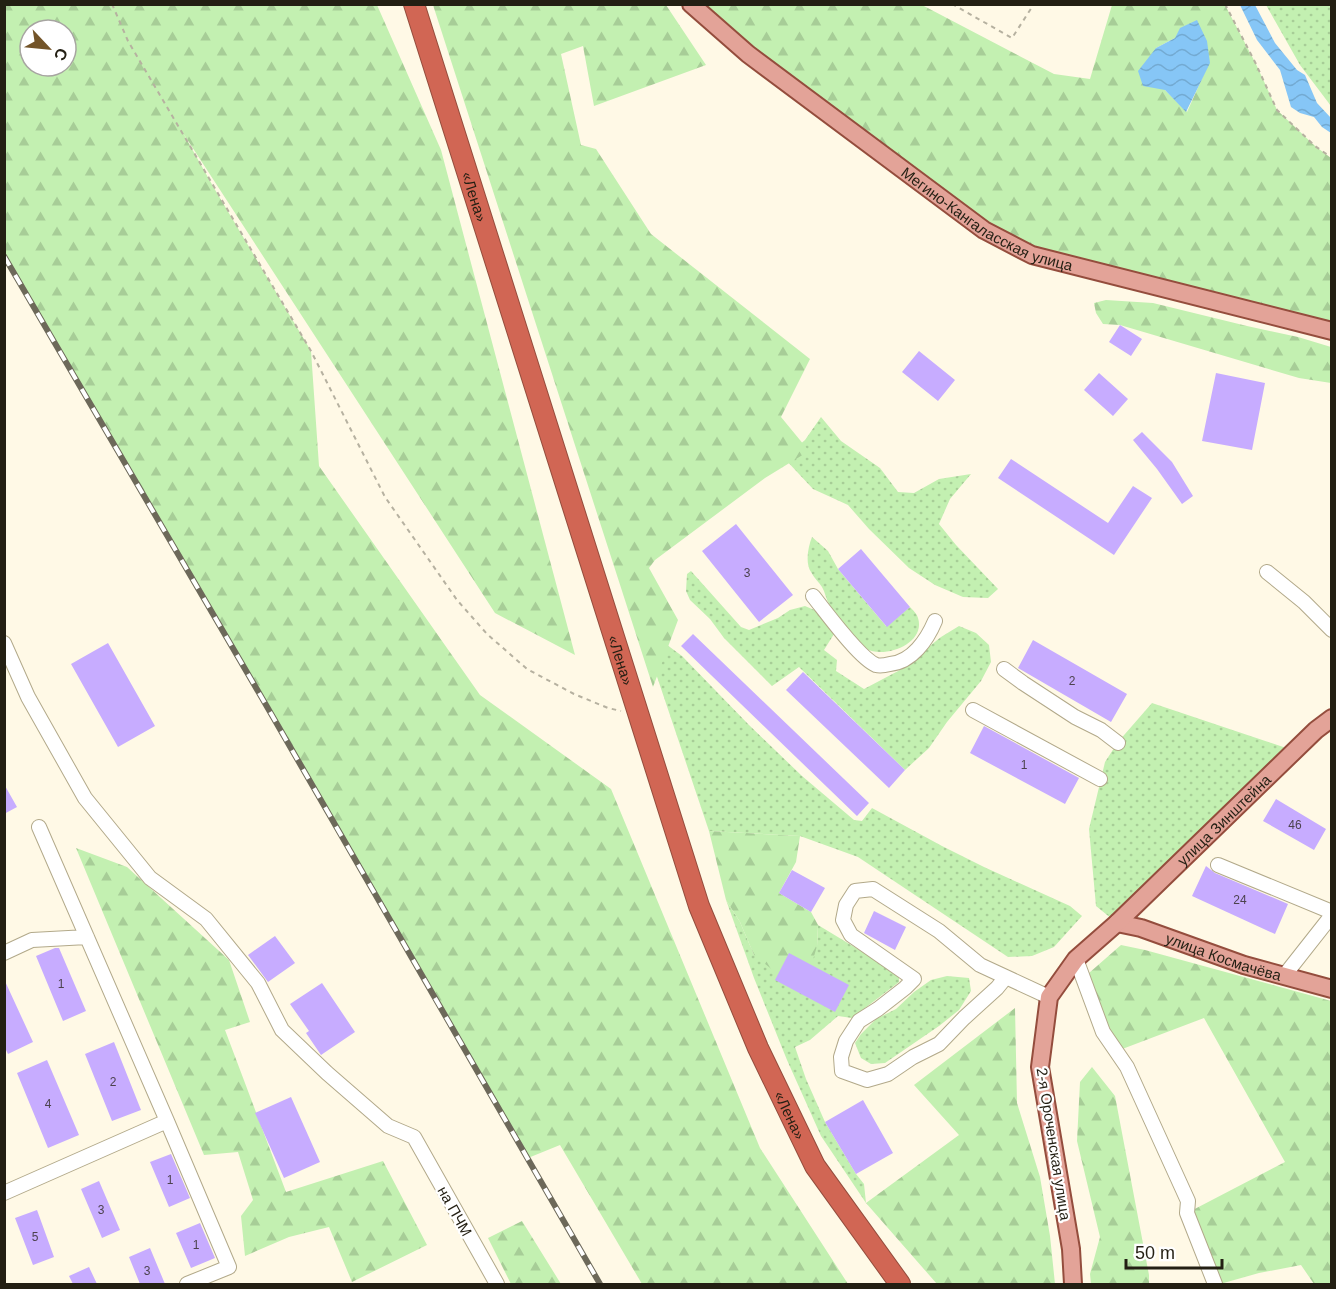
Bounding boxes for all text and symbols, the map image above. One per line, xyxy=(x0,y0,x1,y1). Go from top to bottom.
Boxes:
north arrow xyxy=(18,18,78,78)
text: С xyxy=(51,45,71,64)
street label: Мегино-Кангаласская улица xyxy=(898,163,1075,274)
street label: «Лена» xyxy=(459,169,491,224)
house number: 3 xyxy=(744,566,751,580)
street label: «Лена» xyxy=(605,633,637,687)
house number: 2 xyxy=(1069,674,1076,688)
house number: 1 xyxy=(1021,758,1028,772)
street label: улица Зинштейна xyxy=(1173,770,1274,869)
house number: 46 xyxy=(1288,818,1302,832)
house number: 24 xyxy=(1233,893,1247,907)
street label: улица Космачёва xyxy=(1164,929,1284,983)
house number: 1 xyxy=(58,977,65,991)
street label: 2-я Ороченская улица xyxy=(1034,1066,1075,1222)
house number: 2 xyxy=(110,1075,117,1089)
street label: «Лена» xyxy=(771,1088,809,1142)
house number: 4 xyxy=(45,1097,52,1111)
house number: 1 xyxy=(167,1173,174,1187)
street label: на ПЧМ xyxy=(434,1183,476,1239)
house number: 3 xyxy=(98,1203,105,1217)
house number: 5 xyxy=(32,1230,39,1244)
scale bar xyxy=(1126,1232,1222,1270)
house number: 1 xyxy=(193,1238,200,1252)
text: 50 m xyxy=(1135,1243,1175,1263)
house number: 3 xyxy=(144,1264,151,1278)

